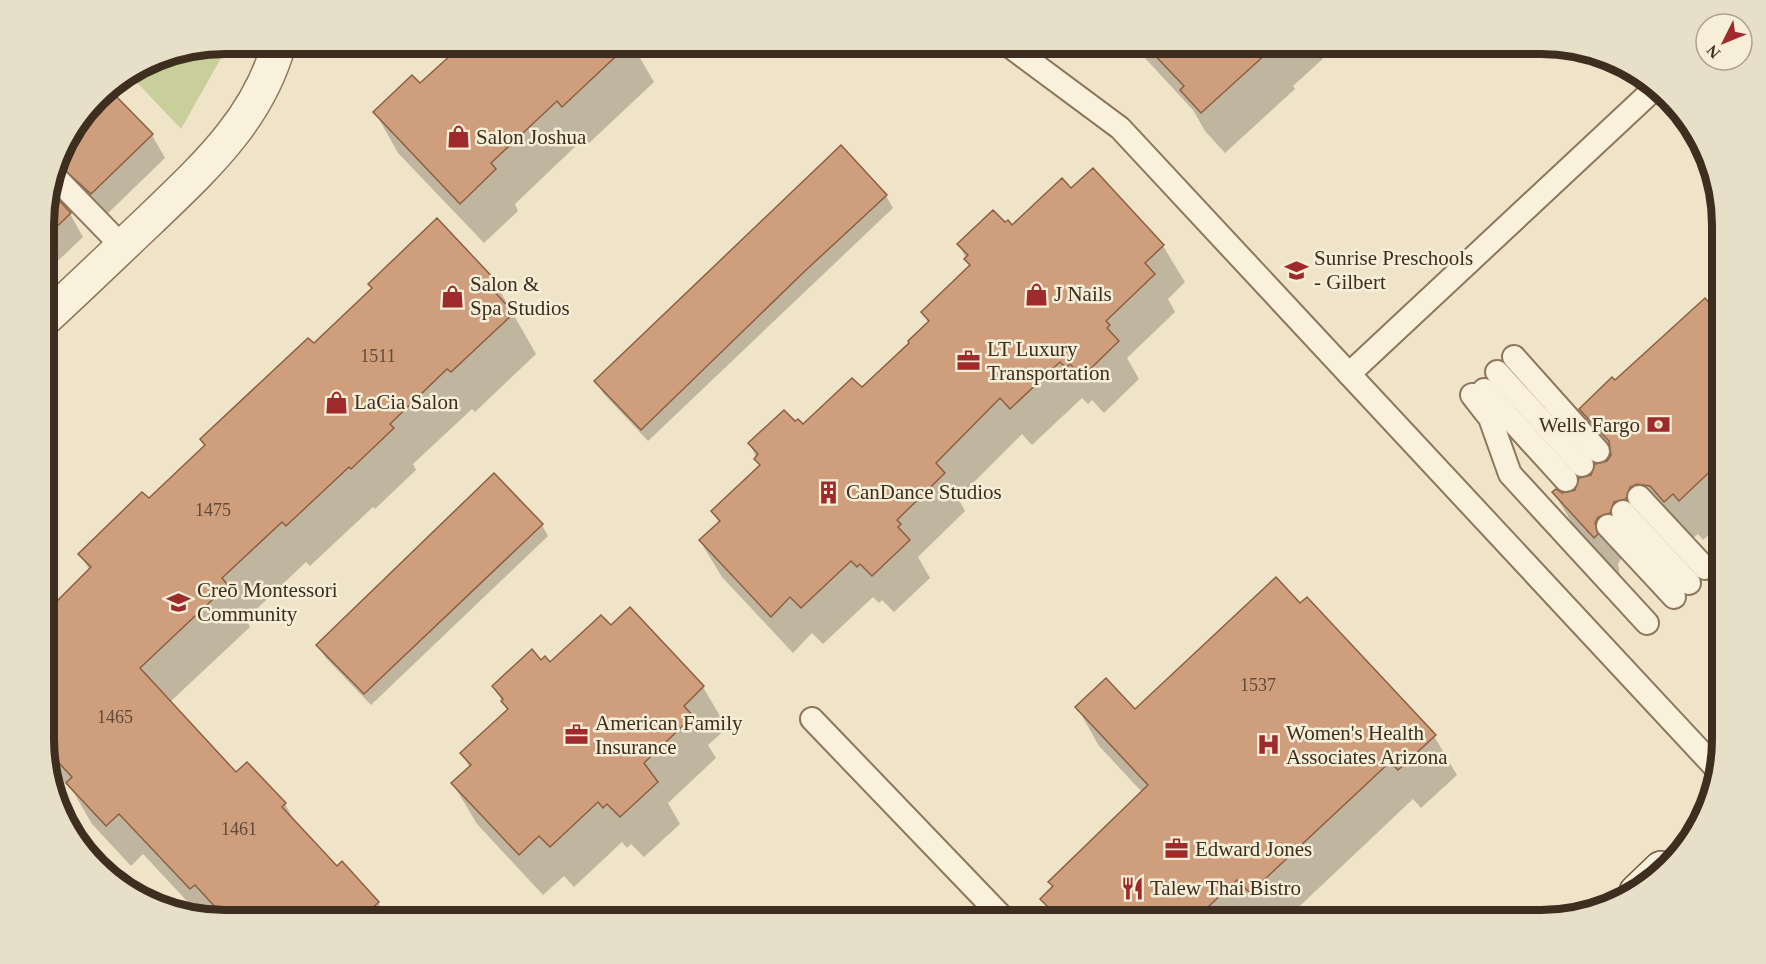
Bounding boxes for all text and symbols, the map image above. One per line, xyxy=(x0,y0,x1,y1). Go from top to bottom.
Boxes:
north arrow xyxy=(1694,12,1754,72)
text: N xyxy=(1703,42,1724,62)
shop icon: Salon Joshua xyxy=(445,124,471,150)
place label: Salon Joshua xyxy=(476,125,587,149)
place label: Sunrise Preschools - Gilbert xyxy=(1314,246,1473,294)
school or university icon: Sunrise Preschools - Gilbert xyxy=(1283,257,1309,283)
place label: Salon & Spa Studios xyxy=(470,272,570,320)
shop icon: J Nails xyxy=(1023,281,1049,307)
place label: J Nails xyxy=(1054,282,1112,306)
shop icon: Salon & Spa Studios xyxy=(439,283,465,309)
place label: LT Luxury Transportation xyxy=(987,337,1110,385)
house number: 1511 xyxy=(360,346,396,366)
office icon: LT Luxury Transportation xyxy=(956,348,982,374)
shop icon: LaCia Salon xyxy=(323,389,349,415)
place label: LaCia Salon xyxy=(354,390,459,414)
bank icon: Wells Fargo xyxy=(1645,412,1671,438)
place label: Wells Fargo xyxy=(1539,413,1640,437)
building icon: CanDance Studios xyxy=(815,479,841,505)
place label: CanDance Studios xyxy=(846,480,1002,504)
house number: 1475 xyxy=(195,500,231,520)
place label: Creō Montessori Community xyxy=(197,578,338,626)
school or university icon: Creō Montessori Community xyxy=(166,589,192,615)
house number: 1537 xyxy=(1240,675,1276,695)
house number: 1465 xyxy=(97,707,133,727)
place label: American Family Insurance xyxy=(595,711,743,759)
place label: Women's Health Associates Arizona xyxy=(1286,721,1448,769)
office icon: American Family Insurance xyxy=(564,722,590,748)
hospital icon: Women's Health Associates Arizona xyxy=(1255,732,1281,758)
house number: 1461 xyxy=(221,819,257,839)
office icon: Edward Jones xyxy=(1164,836,1190,862)
place label: Edward Jones xyxy=(1195,837,1312,861)
restaurant icon: Talew Thai Bistro xyxy=(1119,875,1145,901)
place label: Talew Thai Bistro xyxy=(1150,876,1301,900)

